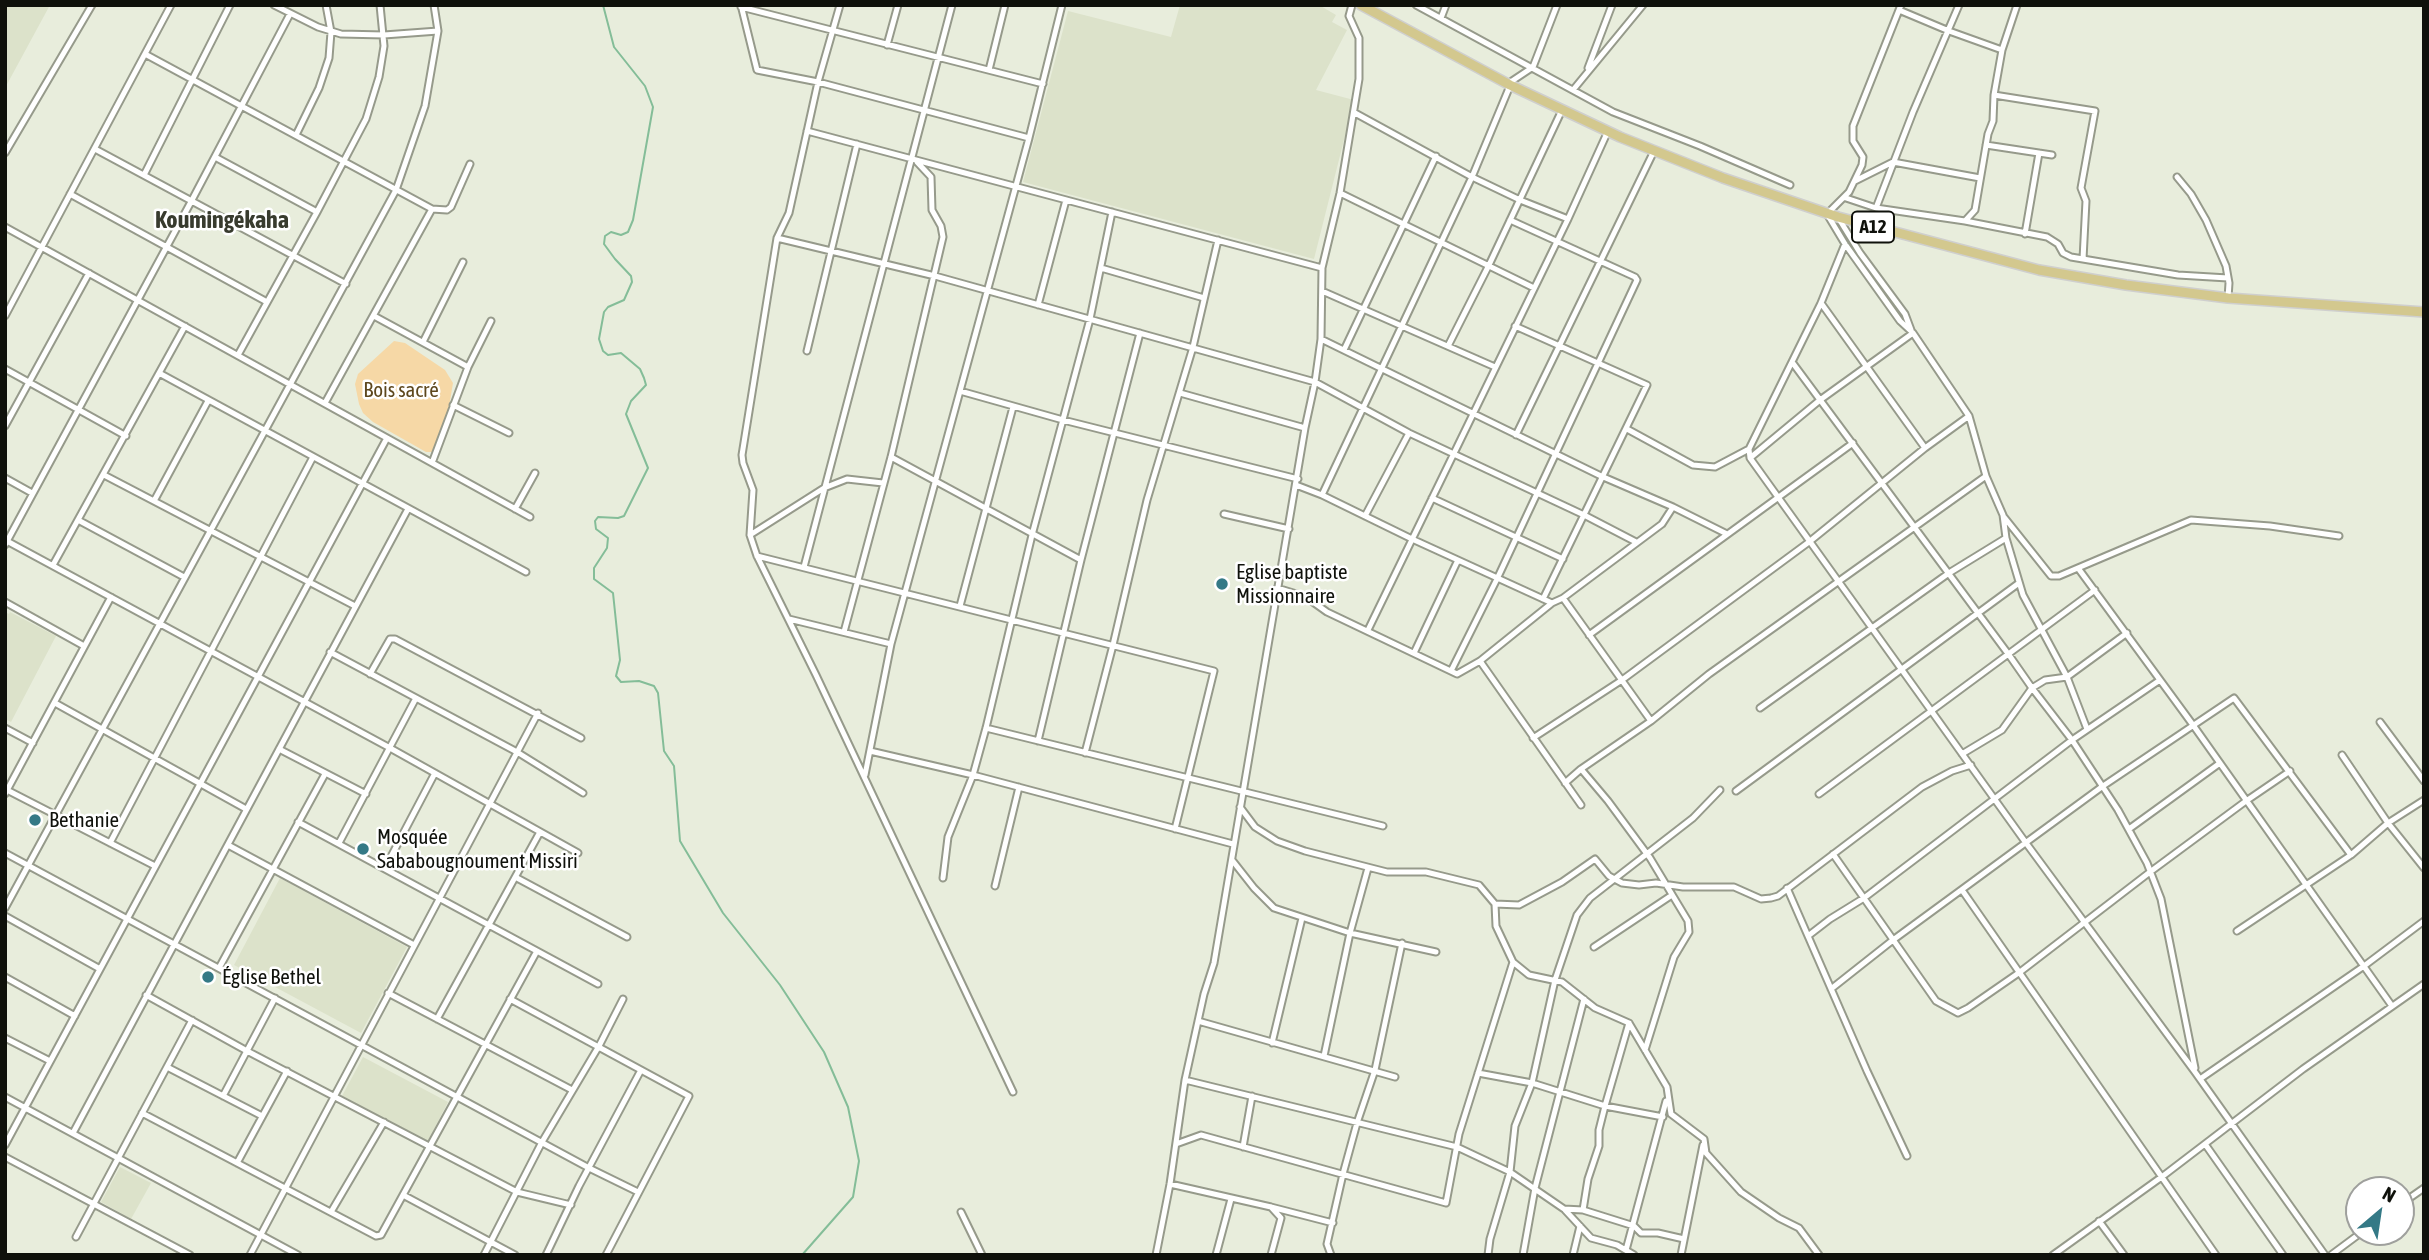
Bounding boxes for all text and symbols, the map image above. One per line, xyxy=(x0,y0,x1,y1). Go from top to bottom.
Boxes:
district label: Koumingékaha xyxy=(155,206,289,234)
road number: A12 xyxy=(1852,212,1894,243)
park label: Bois sacré xyxy=(363,377,439,403)
place label: Eglise baptiste Missionnaire xyxy=(1236,559,1348,609)
marker: Eglise baptiste Missionnaire xyxy=(1214,576,1230,592)
place label: Bethanie xyxy=(49,807,119,833)
marker: Bethanie xyxy=(27,812,43,828)
place label: Mosquée Sababougnoument Missiri xyxy=(377,824,578,874)
marker: Mosquée Sababougnoument Missiri xyxy=(355,841,371,857)
place label: Église Bethel xyxy=(222,964,321,990)
marker: Église Bethel xyxy=(200,969,216,985)
north arrow xyxy=(2345,1176,2415,1246)
text: N xyxy=(2379,1182,2399,1207)

